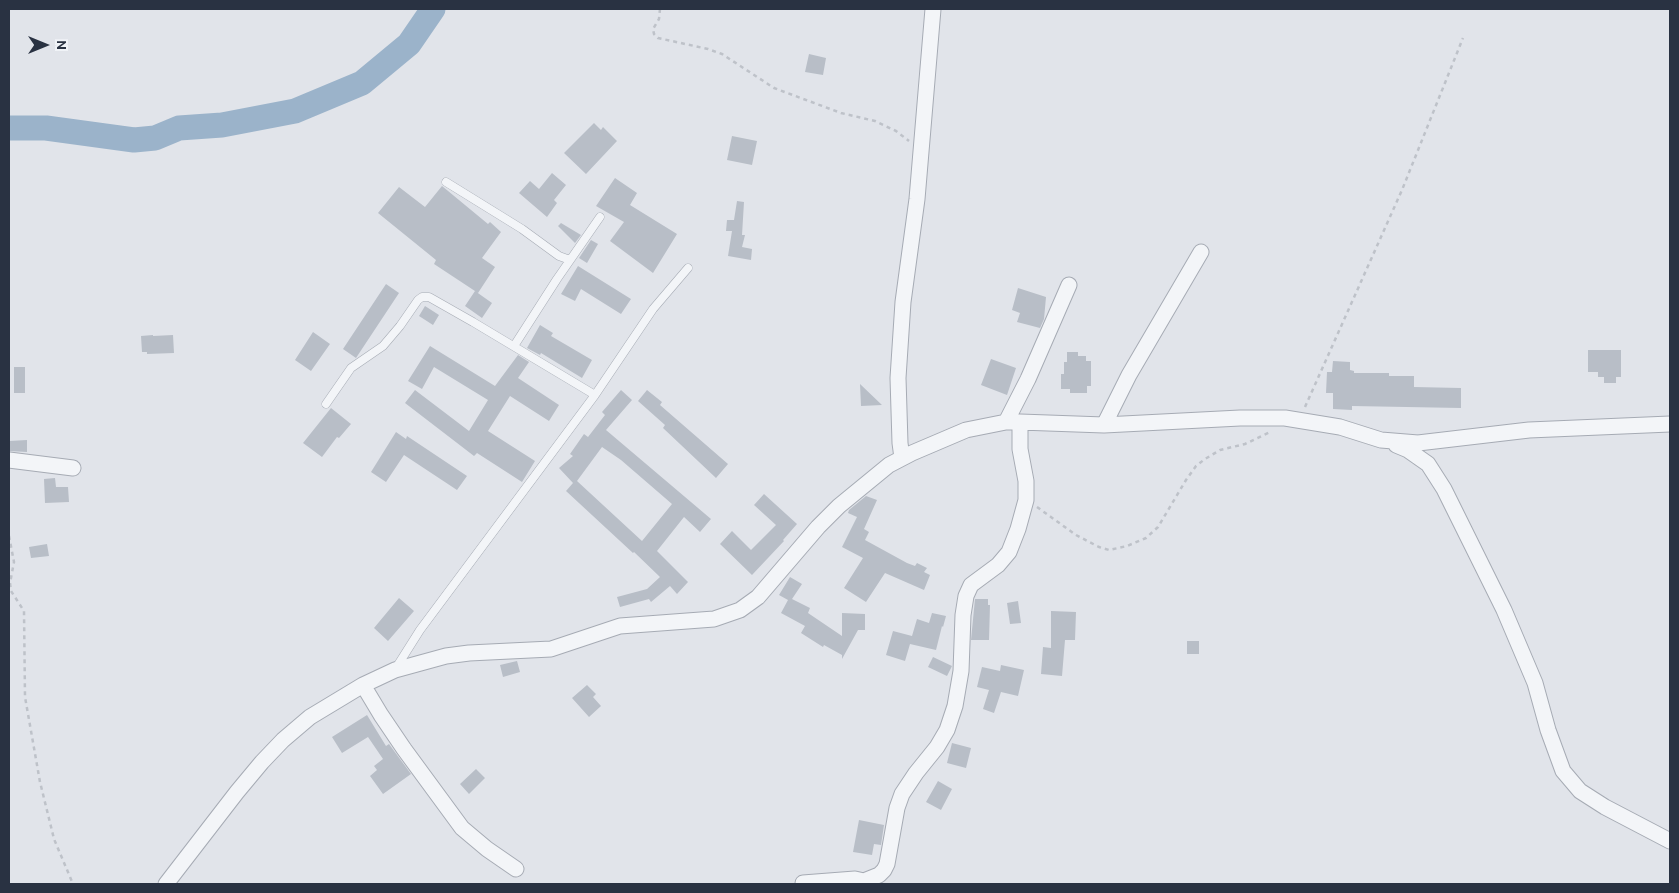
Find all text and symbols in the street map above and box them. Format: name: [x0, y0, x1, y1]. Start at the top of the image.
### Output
north arrow: [20, 20, 70, 70]
text: N: [52, 40, 69, 50]

